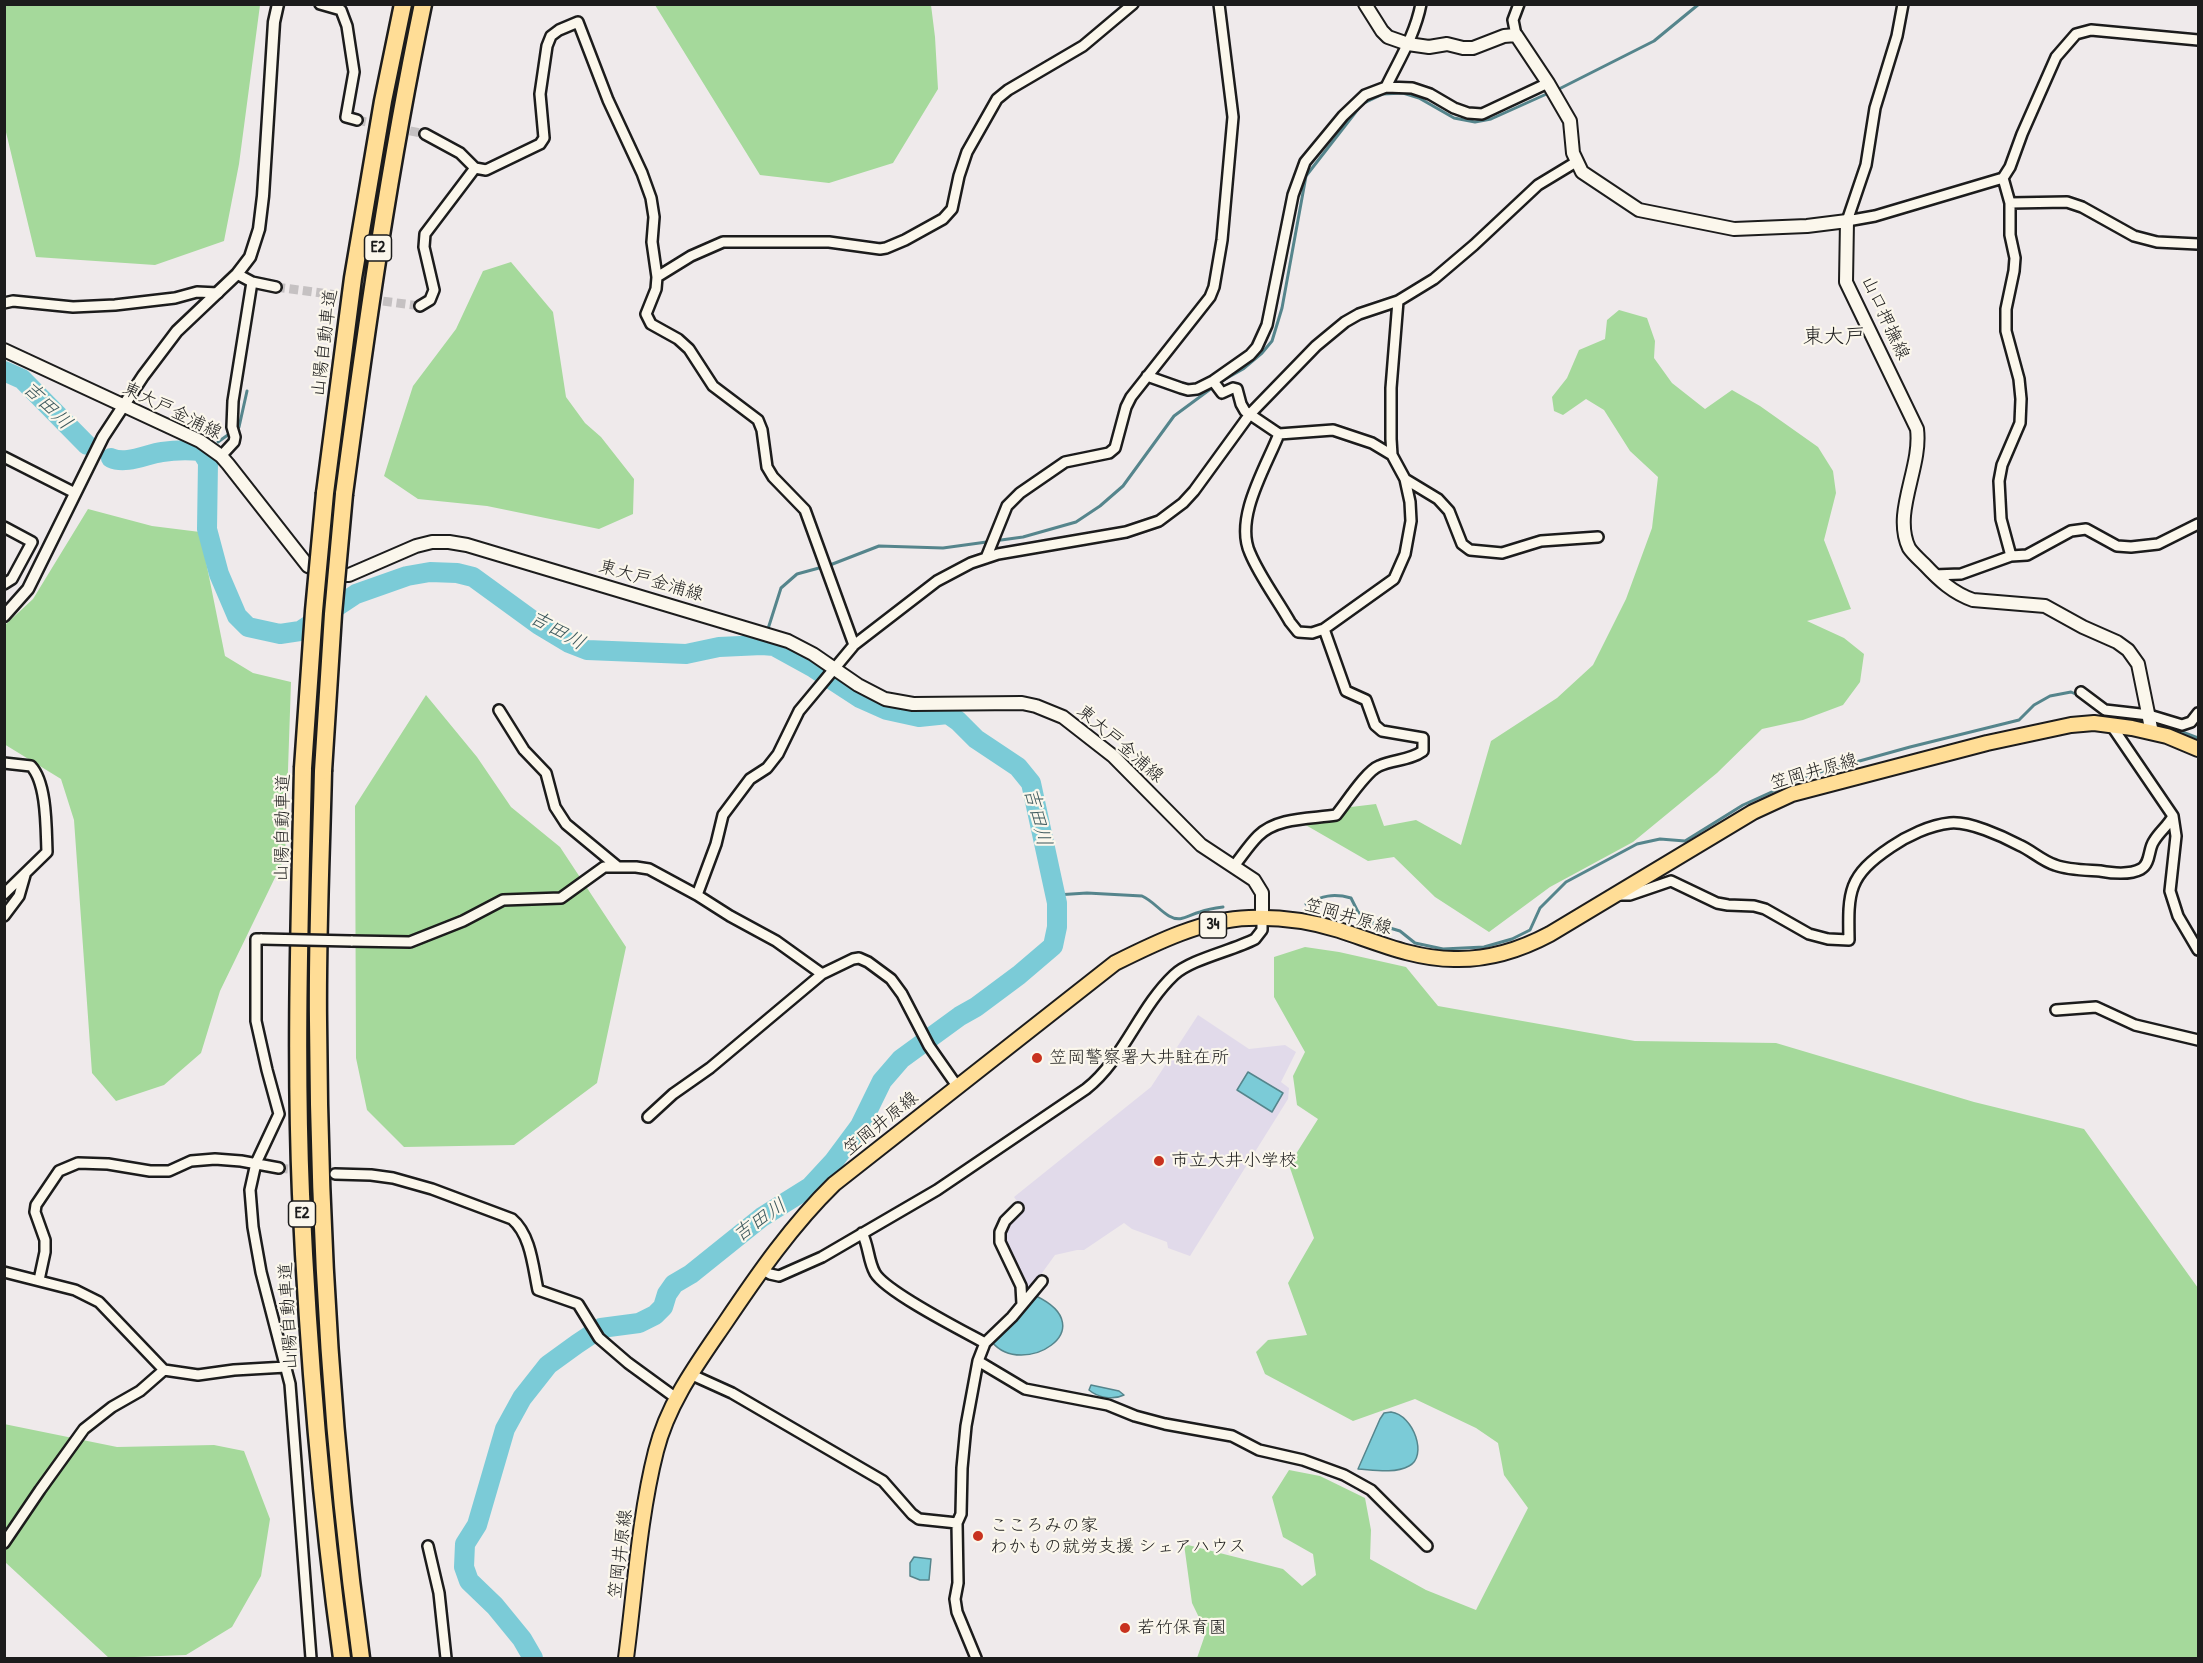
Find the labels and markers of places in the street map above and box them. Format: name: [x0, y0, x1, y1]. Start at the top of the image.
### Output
place label: 笠岡警察署大井駐在所: [1049, 1047, 1229, 1069]
marker: 笠岡警察署大井駐在所: [1030, 1051, 1044, 1065]
place label: 市立大井小学校: [1171, 1150, 1297, 1172]
marker: 市立大井小学校: [1152, 1154, 1166, 1168]
place label: こころみの家 わかもの就労支援 シェアハウス: [990, 1515, 1246, 1558]
marker: こころみの家 わかもの就労支援 シェアハウス: [971, 1529, 985, 1543]
place label: 若竹保育園: [1137, 1617, 1227, 1639]
marker: 若竹保育園: [1118, 1621, 1132, 1635]

